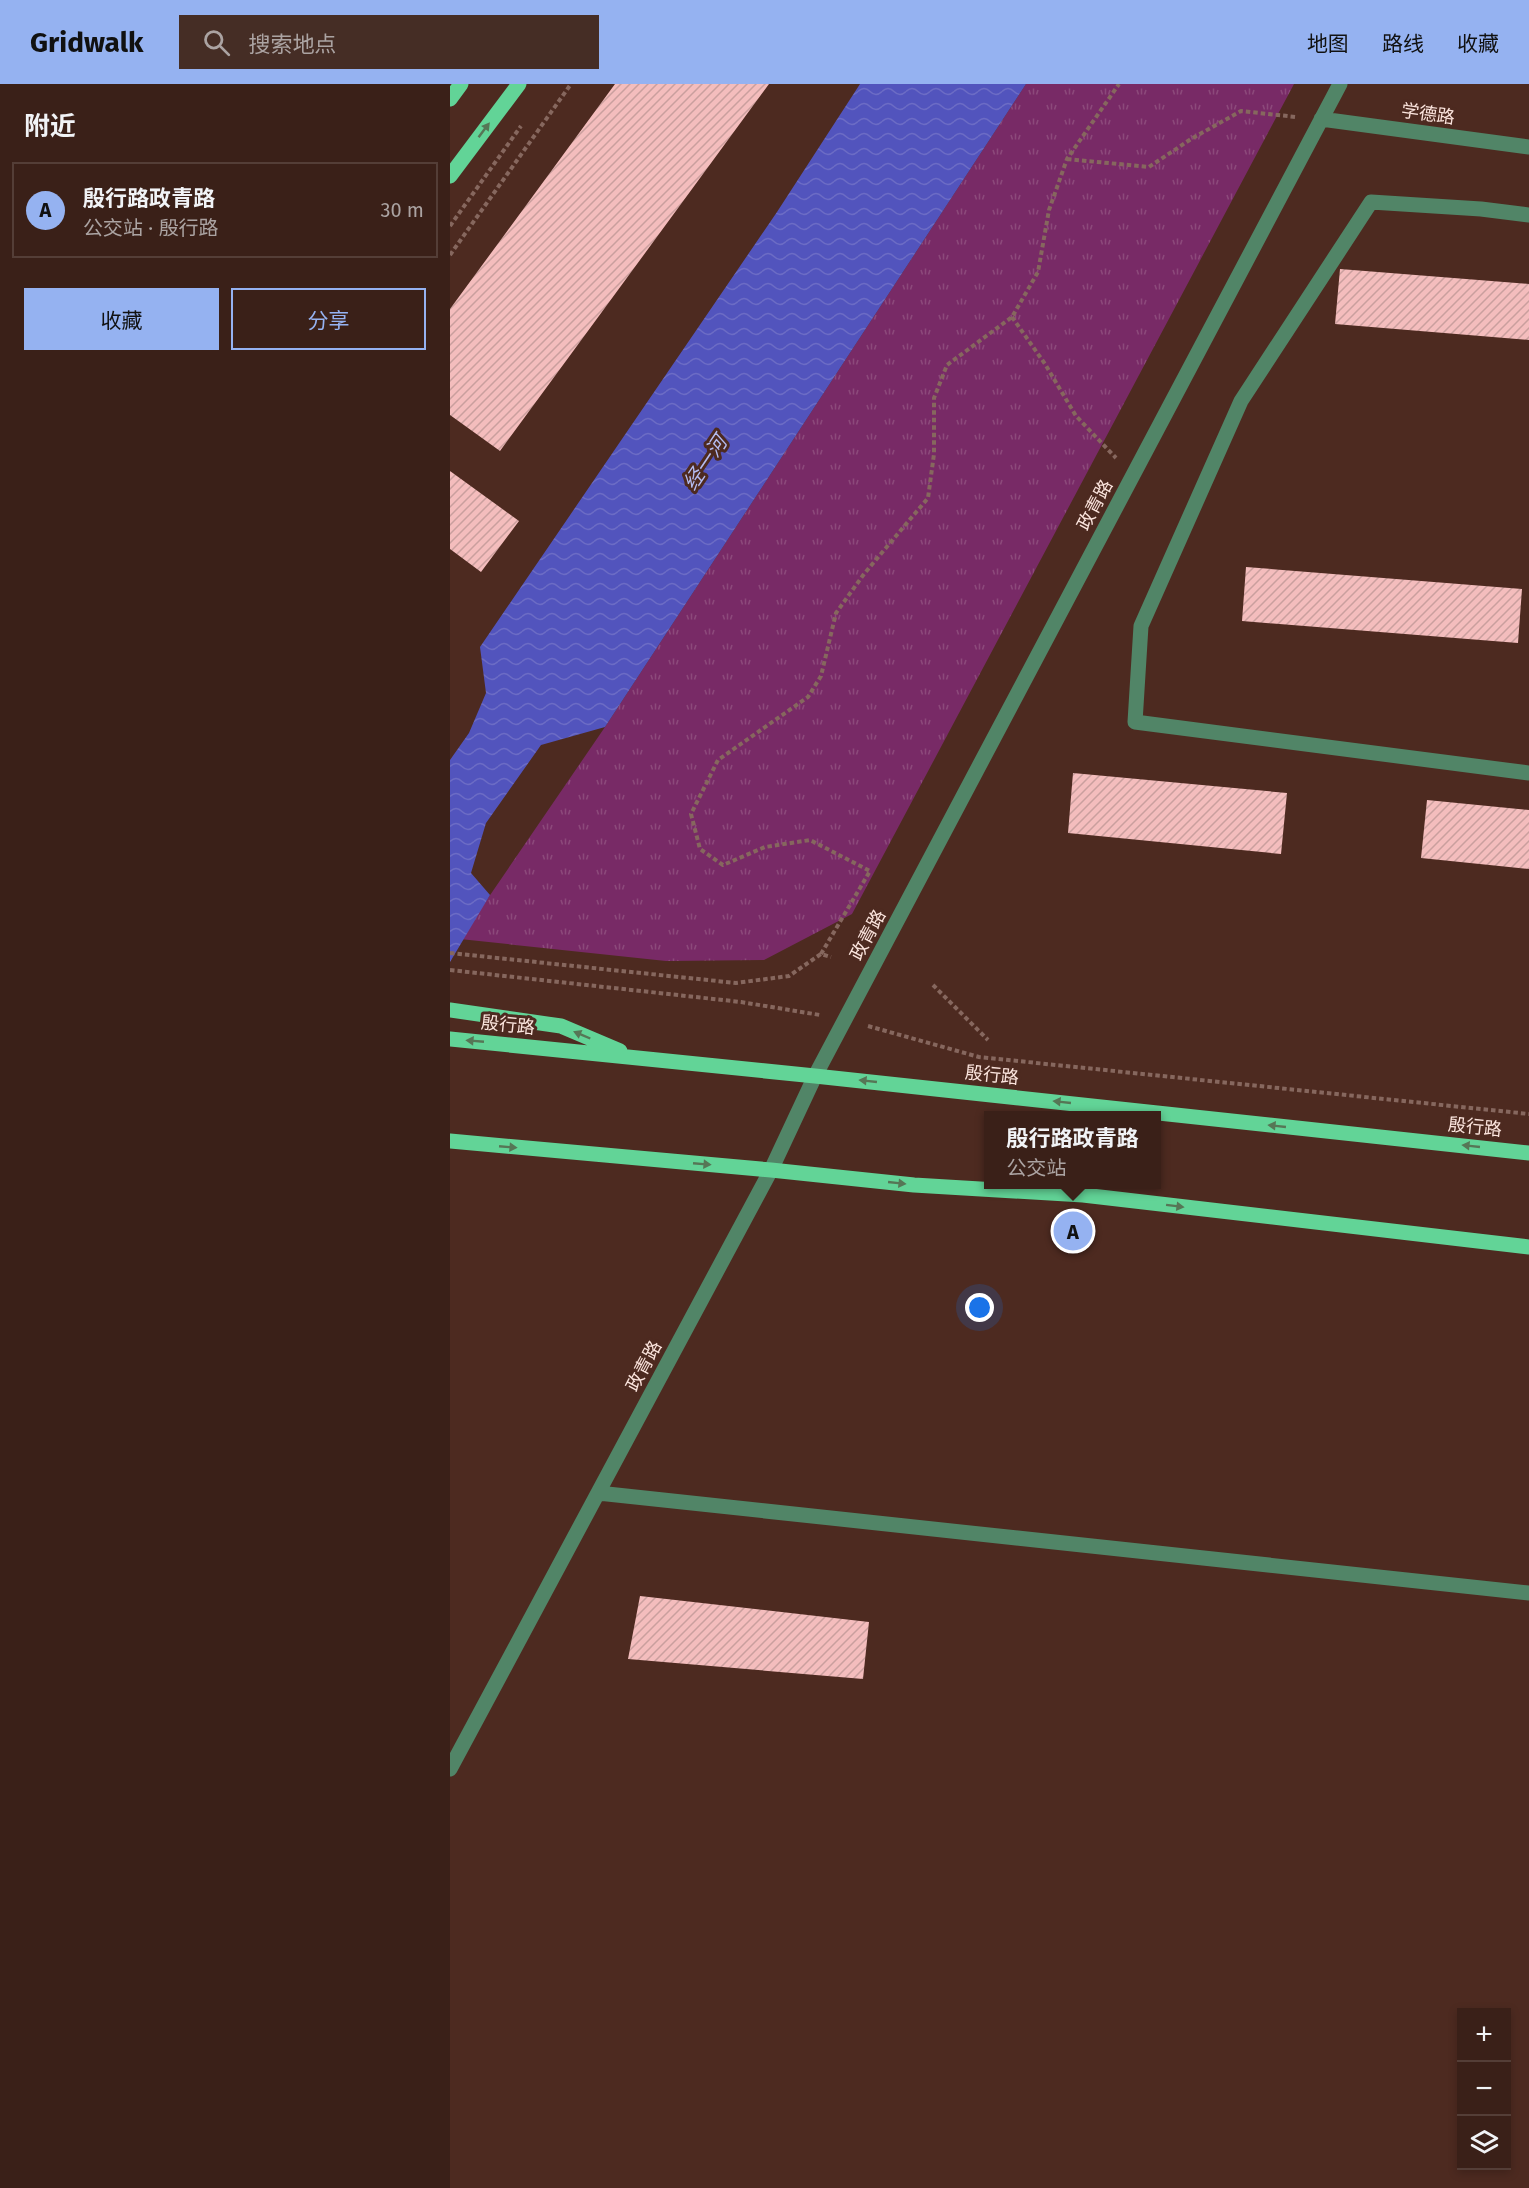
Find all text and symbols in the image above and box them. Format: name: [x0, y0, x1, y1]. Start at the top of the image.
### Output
search box: [179, 15, 599, 69]
text: Gridwalk: [30, 26, 143, 59]
icon: search: [200, 26, 233, 59]
text: 搜索地点: [248, 31, 336, 58]
text: 地图: [1307, 31, 1349, 57]
text: 路线: [1382, 31, 1424, 57]
text: 收藏: [1457, 31, 1499, 57]
street label: 学德路: [1400, 99, 1456, 129]
text: 附近: [24, 111, 76, 142]
one-way arrow: [478, 123, 490, 138]
text: 殷行路政青路: [83, 185, 215, 212]
text: A: [40, 198, 51, 222]
text: 30 m: [380, 198, 424, 222]
text: 公交站 · 殷行路: [83, 216, 218, 240]
button: 收藏: [24, 288, 219, 350]
button: 分享: [231, 288, 426, 350]
water label: 经一河: [678, 428, 734, 495]
street label: 政青路: [1073, 476, 1117, 534]
street label: 政青路: [846, 906, 890, 964]
street label: 殷行路: [480, 1011, 536, 1039]
one-way arrow: [573, 1030, 591, 1040]
one-way arrow: [465, 1036, 484, 1046]
street label: 殷行路: [964, 1061, 1020, 1089]
one-way arrow: [859, 1077, 878, 1086]
one-way arrow: [1053, 1098, 1072, 1107]
popup: [984, 1111, 1161, 1189]
street label: 殷行路: [1447, 1113, 1503, 1141]
one-way arrow: [1267, 1121, 1286, 1130]
text: 殷行路政青路: [1006, 1125, 1139, 1152]
one-way arrow: [499, 1142, 518, 1152]
one-way arrow: [1461, 1142, 1480, 1151]
text: 公交站: [1006, 1156, 1066, 1180]
one-way arrow: [693, 1159, 712, 1169]
one-way arrow: [887, 1178, 906, 1188]
one-way arrow: [1165, 1201, 1184, 1211]
pin: A: [1054, 1208, 1092, 1254]
your location: [965, 1293, 994, 1322]
street label: 政青路: [622, 1337, 666, 1395]
map controls: [1457, 2008, 1511, 2170]
button: +: [1457, 2008, 1511, 2062]
button: −: [1457, 2062, 1511, 2116]
button: layers: [1457, 2116, 1511, 2170]

